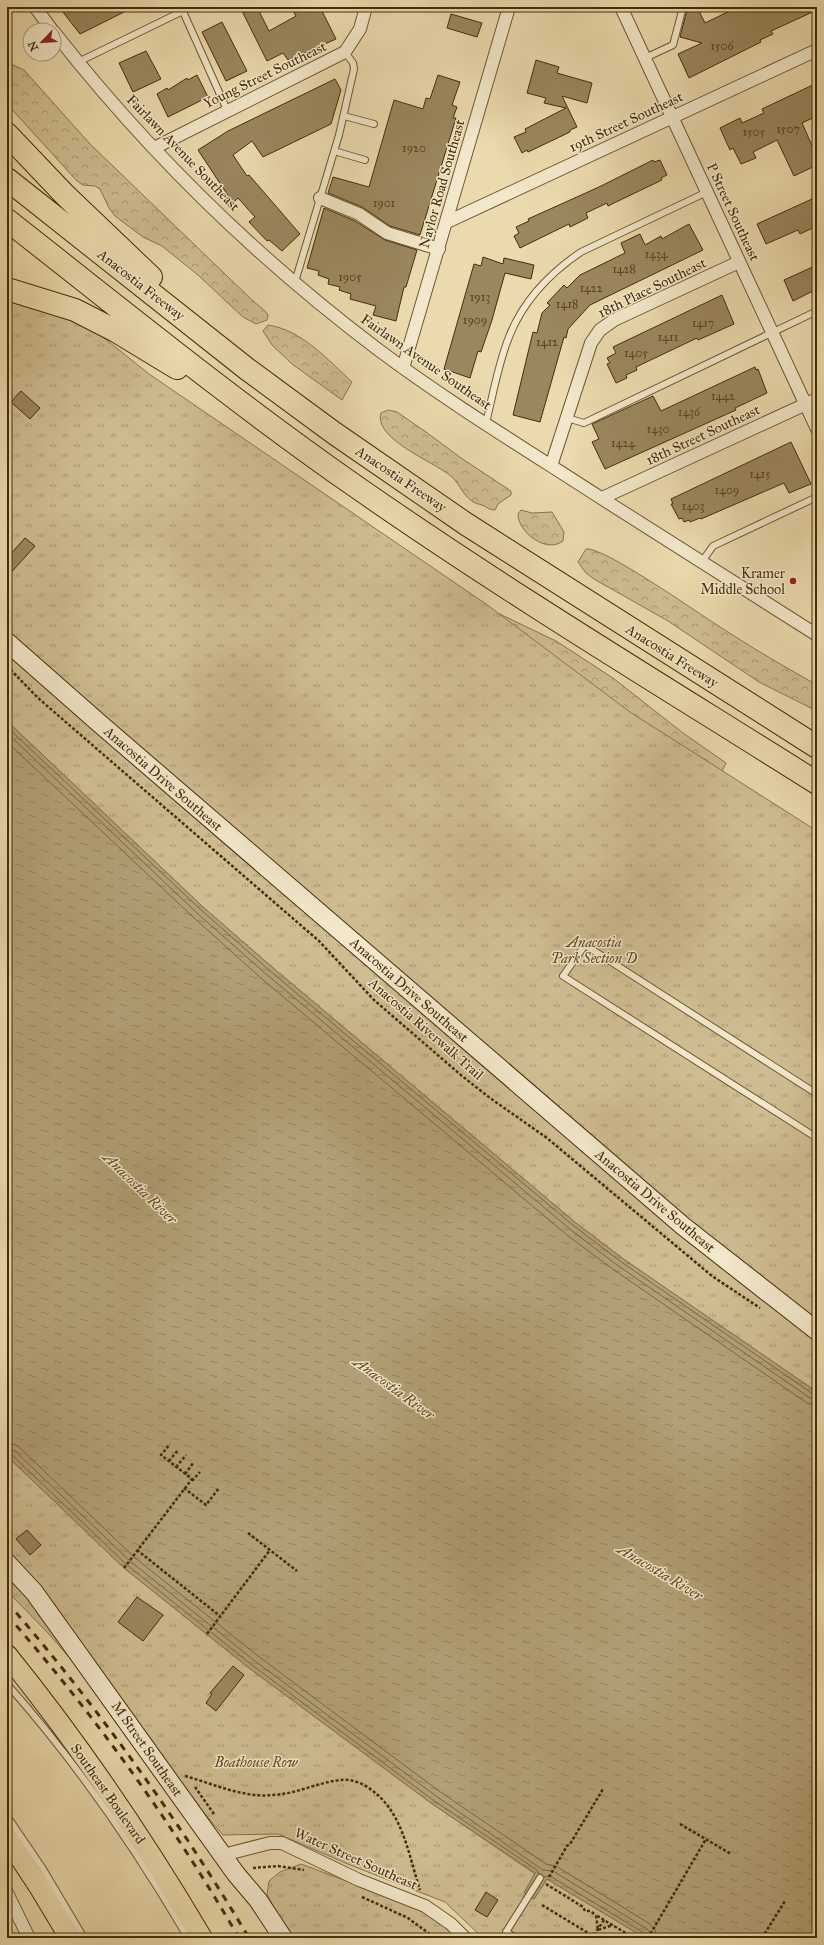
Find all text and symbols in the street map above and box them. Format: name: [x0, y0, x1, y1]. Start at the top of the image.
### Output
north arrow: [22, 22, 62, 62]
text: N: [25, 38, 41, 53]
street label: Young Street Southeast: [201, 38, 329, 112]
house number: 1506: [710, 39, 735, 53]
street label: 19th Street Southeast: [566, 88, 686, 156]
street label: Fairlawn Avenue Southeast: [123, 91, 243, 215]
street label: Naylor Road Southeast: [416, 118, 469, 250]
house number: 1507: [776, 122, 800, 136]
house number: 1505: [743, 125, 766, 139]
house number: 1920: [402, 141, 426, 155]
street label: P Street Southeast: [703, 160, 763, 264]
house number: 1901: [373, 196, 396, 210]
street label: Anacostia Freeway: [93, 245, 188, 325]
house number: 1434: [645, 247, 668, 261]
street label: 18th Place Southeast: [595, 254, 709, 322]
house number: 1428: [612, 262, 636, 276]
house number: 1905: [338, 270, 362, 284]
house number: 1422: [579, 281, 603, 295]
house number: 1913: [470, 290, 490, 304]
house number: 1418: [556, 297, 578, 311]
street label: Fairlawn Avenue Southeast: [357, 310, 495, 414]
house number: 1909: [463, 313, 487, 327]
house number: 1417: [692, 316, 714, 330]
house number: 1411: [658, 330, 679, 344]
house number: 1412: [536, 335, 558, 349]
house number: 1405: [624, 346, 648, 360]
house number: 1442: [711, 389, 735, 403]
street label: 18th Street Southeast: [643, 401, 763, 469]
house number: 1436: [678, 405, 701, 419]
house number: 1430: [646, 422, 670, 436]
house number: 1424: [611, 436, 635, 450]
street label: Anacostia Freeway: [352, 442, 450, 516]
house number: 1415: [749, 467, 771, 481]
house number: 1409: [715, 483, 739, 497]
house number: 1403: [681, 499, 705, 513]
place label: Kramer Middle School: [700, 565, 786, 598]
marker: Kramer Middle School: [788, 576, 798, 586]
street label: Anacostia Freeway: [622, 620, 722, 691]
street label: Anacostia Drive Southeast: [100, 722, 226, 835]
street label: Anacostia Drive Southeast: [346, 933, 472, 1046]
park label: Anacostia Park Section D: [551, 934, 637, 967]
street label: Anacostia Riverwalk Trail: [364, 974, 487, 1084]
street label: Anacostia Drive Southeast: [591, 1145, 718, 1256]
water label: Anacostia River: [98, 1147, 182, 1229]
water label: Anacostia River: [348, 1351, 439, 1424]
water label: Anacostia River: [612, 1538, 707, 1605]
street label: M Street Southeast: [108, 1698, 186, 1800]
street label: Southeast Boulevard: [67, 1741, 149, 1847]
park label: Boathouse Row: [213, 1754, 299, 1771]
street label: Water Street Southeast: [292, 1824, 420, 1894]

